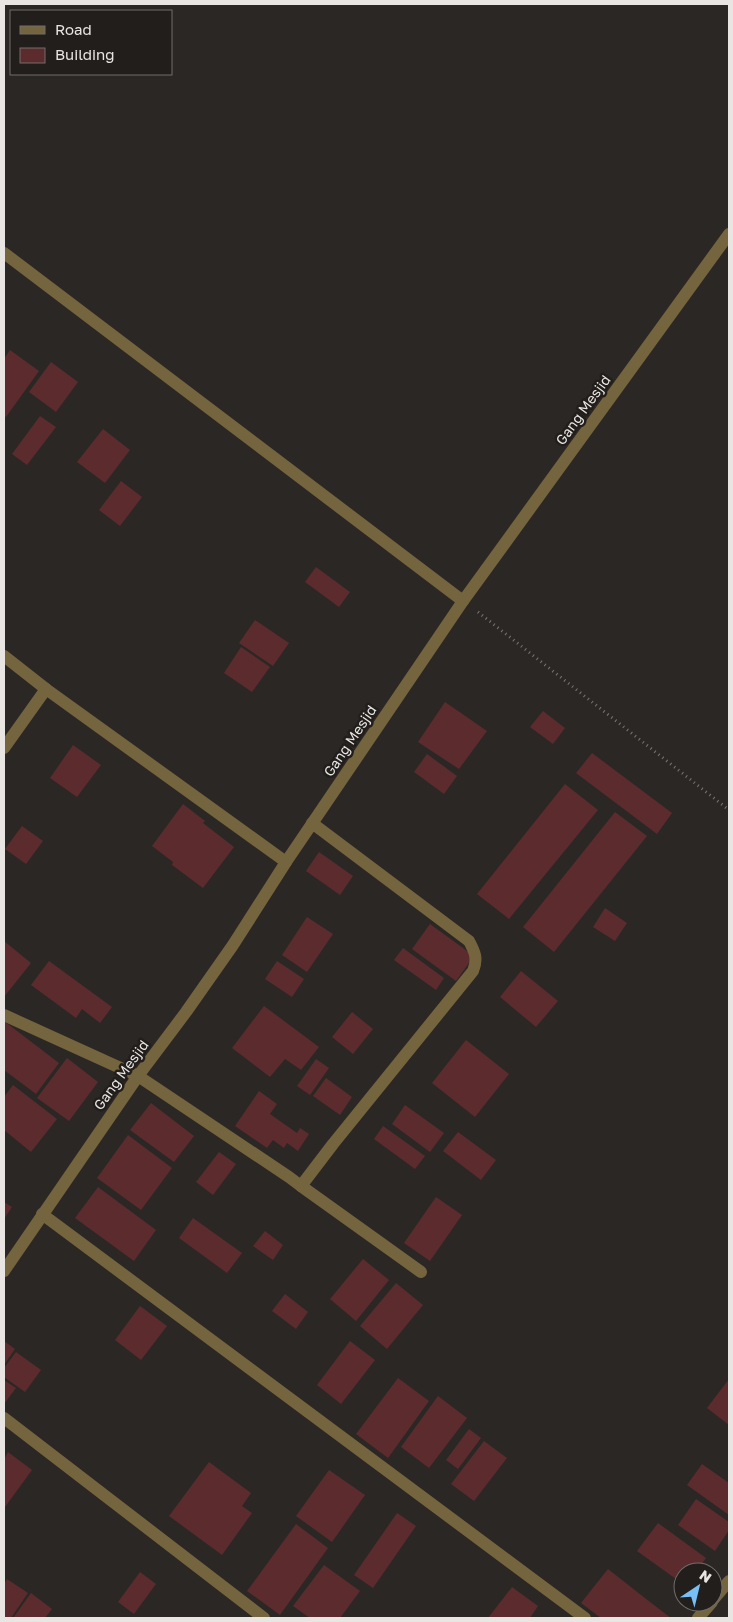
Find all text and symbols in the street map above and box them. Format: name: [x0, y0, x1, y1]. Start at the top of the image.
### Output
legend: [10, 10, 172, 75]
text: Road: [55, 20, 92, 38]
text: Building: [55, 45, 115, 63]
street label: Gang Mesjid: [552, 371, 614, 448]
street label: Gang Mesjid: [320, 702, 380, 780]
street label: Gang Mesjid: [90, 1036, 152, 1113]
north arrow: [673, 1562, 723, 1612]
text: N: [697, 1566, 715, 1586]

